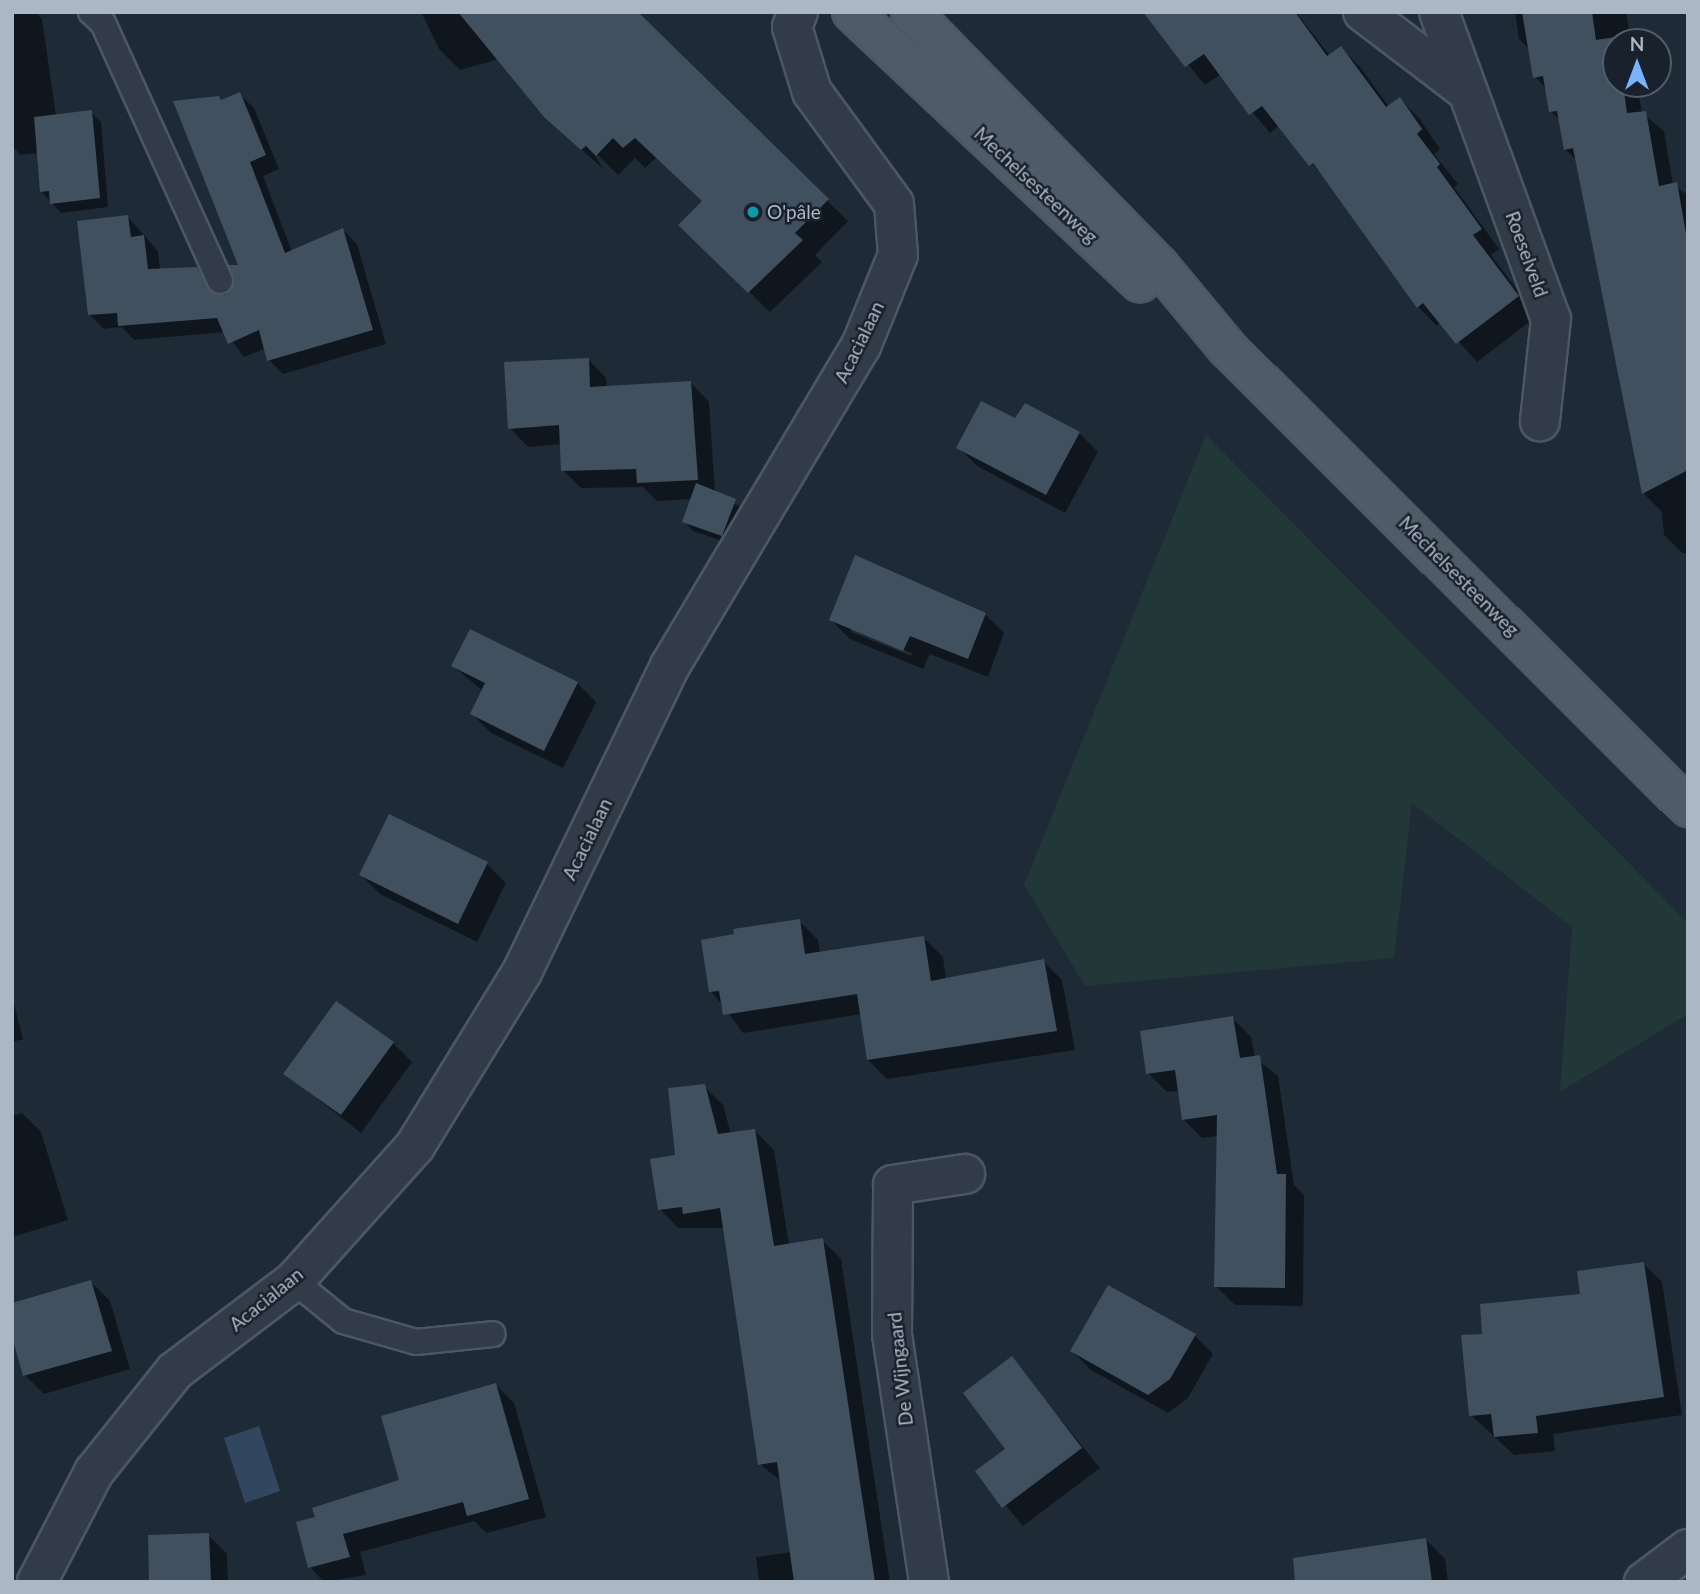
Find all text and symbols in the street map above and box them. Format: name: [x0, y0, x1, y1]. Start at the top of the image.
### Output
north arrow: [1602, 28, 1672, 98]
text: N: [1630, 32, 1644, 55]
street label: Mechelsesteenweg: [970, 122, 1102, 248]
place label: O'pâle: [767, 201, 821, 223]
marker: O'pâle: [745, 204, 761, 220]
street label: Roeselveld: [1501, 208, 1553, 300]
street label: Acacialaan: [829, 297, 889, 387]
street label: Mechelsesteenweg: [1394, 511, 1524, 641]
street label: Acacialaan: [557, 794, 617, 884]
street label: Acacialaan: [225, 1262, 307, 1336]
street label: De Wijngaard: [883, 1311, 917, 1427]

